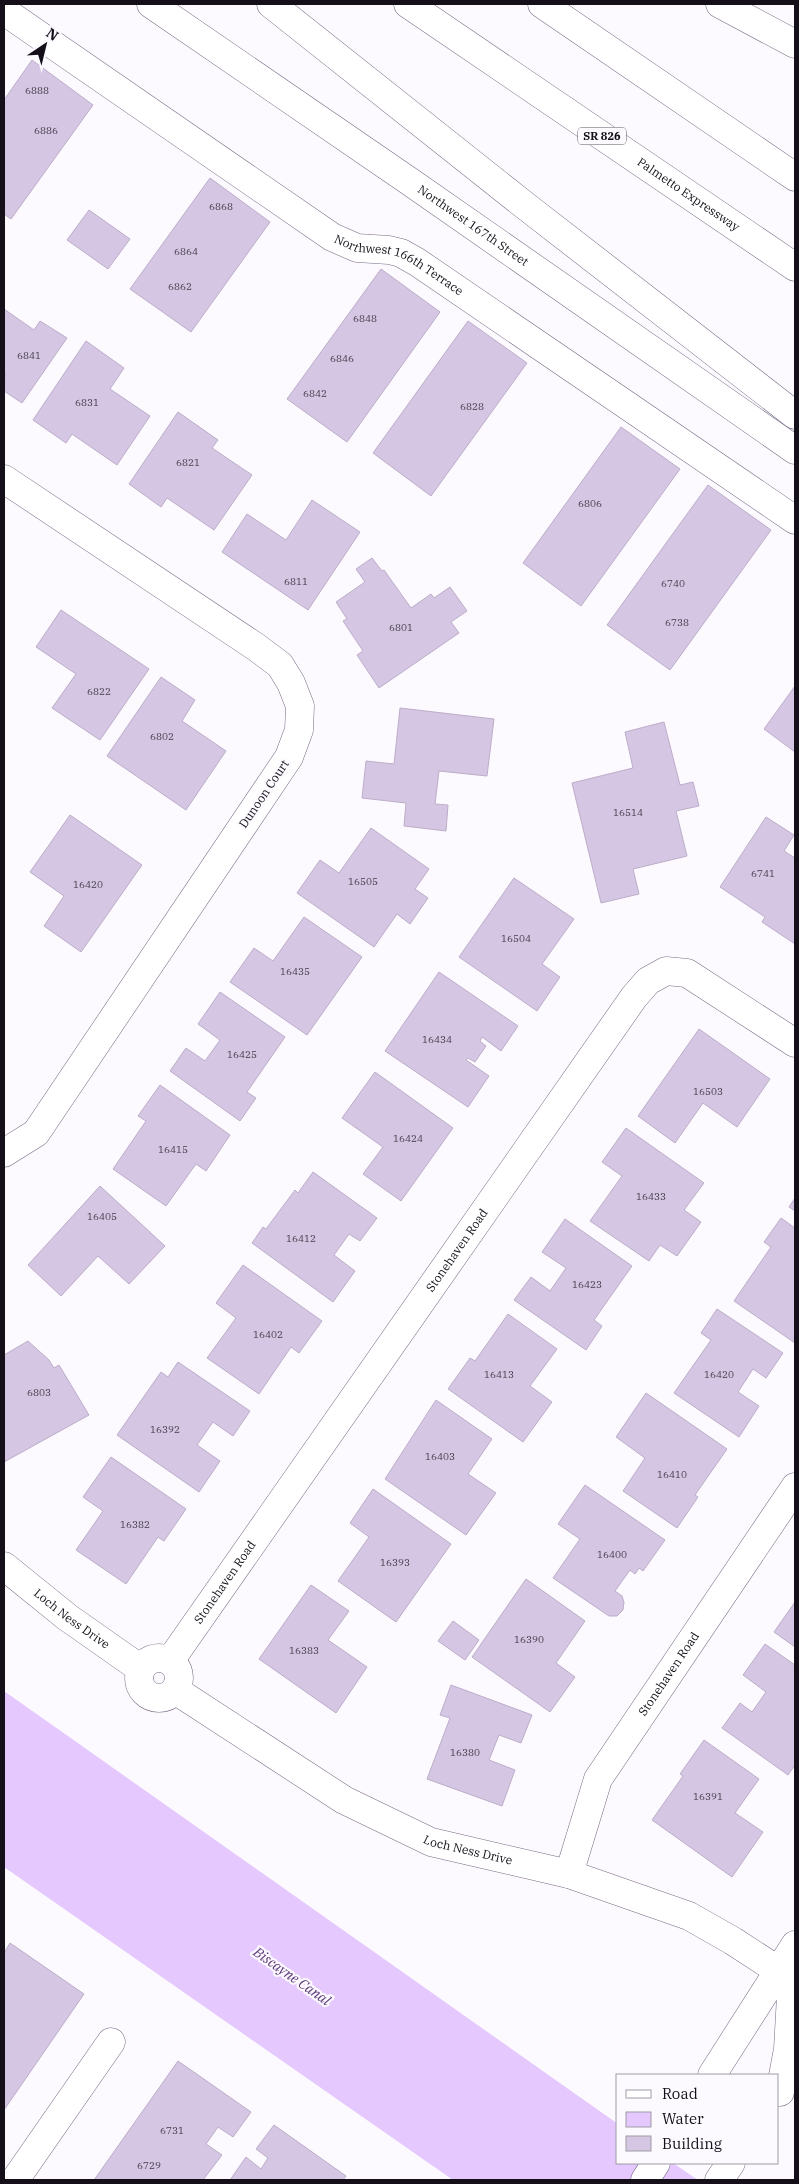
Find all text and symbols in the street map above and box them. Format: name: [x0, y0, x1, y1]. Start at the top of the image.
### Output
north arrow: [20, 20, 70, 70]
text: N: [43, 24, 62, 45]
house number: 6888: [25, 84, 49, 97]
house number: 6886: [34, 124, 58, 137]
road number: SR 826: [578, 128, 626, 144]
street label: Palmetto Expressway: [635, 154, 743, 235]
street label: Northwest 167th Street: [415, 181, 532, 269]
house number: 6868: [209, 200, 233, 213]
street label: Northwest 166th Terrace: [332, 231, 466, 298]
house number: 6864: [174, 245, 198, 258]
house number: 6862: [168, 280, 192, 293]
house number: 6848: [353, 312, 377, 325]
house number: 6841: [17, 349, 41, 362]
house number: 6846: [330, 352, 354, 365]
house number: 6842: [303, 387, 327, 400]
house number: 6831: [75, 396, 99, 409]
house number: 6828: [460, 400, 484, 413]
house number: 6821: [176, 456, 200, 469]
house number: 6806: [578, 497, 602, 510]
house number: 6811: [284, 575, 308, 588]
house number: 6740: [661, 577, 685, 590]
house number: 6738: [665, 616, 689, 629]
house number: 6801: [389, 621, 413, 634]
house number: 6822: [87, 685, 111, 698]
house number: 6802: [150, 730, 174, 743]
street label: Dunoon Court: [235, 757, 292, 831]
house number: 16514: [613, 806, 643, 819]
house number: 6741: [751, 867, 775, 880]
house number: 16505: [348, 875, 378, 888]
house number: 16420: [73, 878, 103, 891]
house number: 16504: [501, 932, 531, 945]
house number: 16435: [280, 965, 310, 978]
house number: 16434: [422, 1033, 452, 1046]
house number: 16425: [227, 1048, 257, 1061]
house number: 16503: [693, 1085, 723, 1098]
house number: 16424: [393, 1132, 423, 1145]
house number: 16415: [158, 1143, 188, 1156]
house number: 16433: [636, 1190, 666, 1203]
street label: Stonehaven Road: [422, 1206, 491, 1294]
house number: 16405: [87, 1210, 117, 1223]
house number: 16412: [286, 1232, 316, 1245]
house number: 16423: [572, 1278, 602, 1291]
house number: 16402: [253, 1328, 283, 1341]
house number: 16413: [484, 1368, 514, 1381]
house number: 16420: [704, 1368, 734, 1381]
house number: 6803: [27, 1386, 51, 1399]
house number: 16392: [150, 1423, 180, 1436]
house number: 16403: [425, 1450, 455, 1463]
house number: 16410: [657, 1468, 687, 1481]
house number: 16382: [120, 1518, 150, 1531]
street label: Stonehaven Road: [190, 1538, 259, 1626]
house number: 16400: [597, 1548, 627, 1561]
house number: 16393: [380, 1556, 410, 1569]
street label: Loch Ness Drive: [31, 1585, 113, 1652]
street label: Stonehaven Road: [635, 1629, 702, 1719]
house number: 16390: [514, 1633, 544, 1646]
house number: 16383: [289, 1644, 319, 1657]
house number: 16380: [450, 1746, 480, 1759]
house number: 16391: [693, 1790, 723, 1803]
street label: Loch Ness Drive: [421, 1831, 514, 1868]
water label: Biscayne Canal: [249, 1942, 335, 2010]
legend: [616, 2074, 779, 2164]
text: Road: [662, 2084, 698, 2103]
text: Water: [662, 2109, 704, 2128]
house number: 6731: [160, 2124, 184, 2137]
text: Building: [662, 2134, 722, 2153]
house number: 6729: [137, 2159, 161, 2172]

